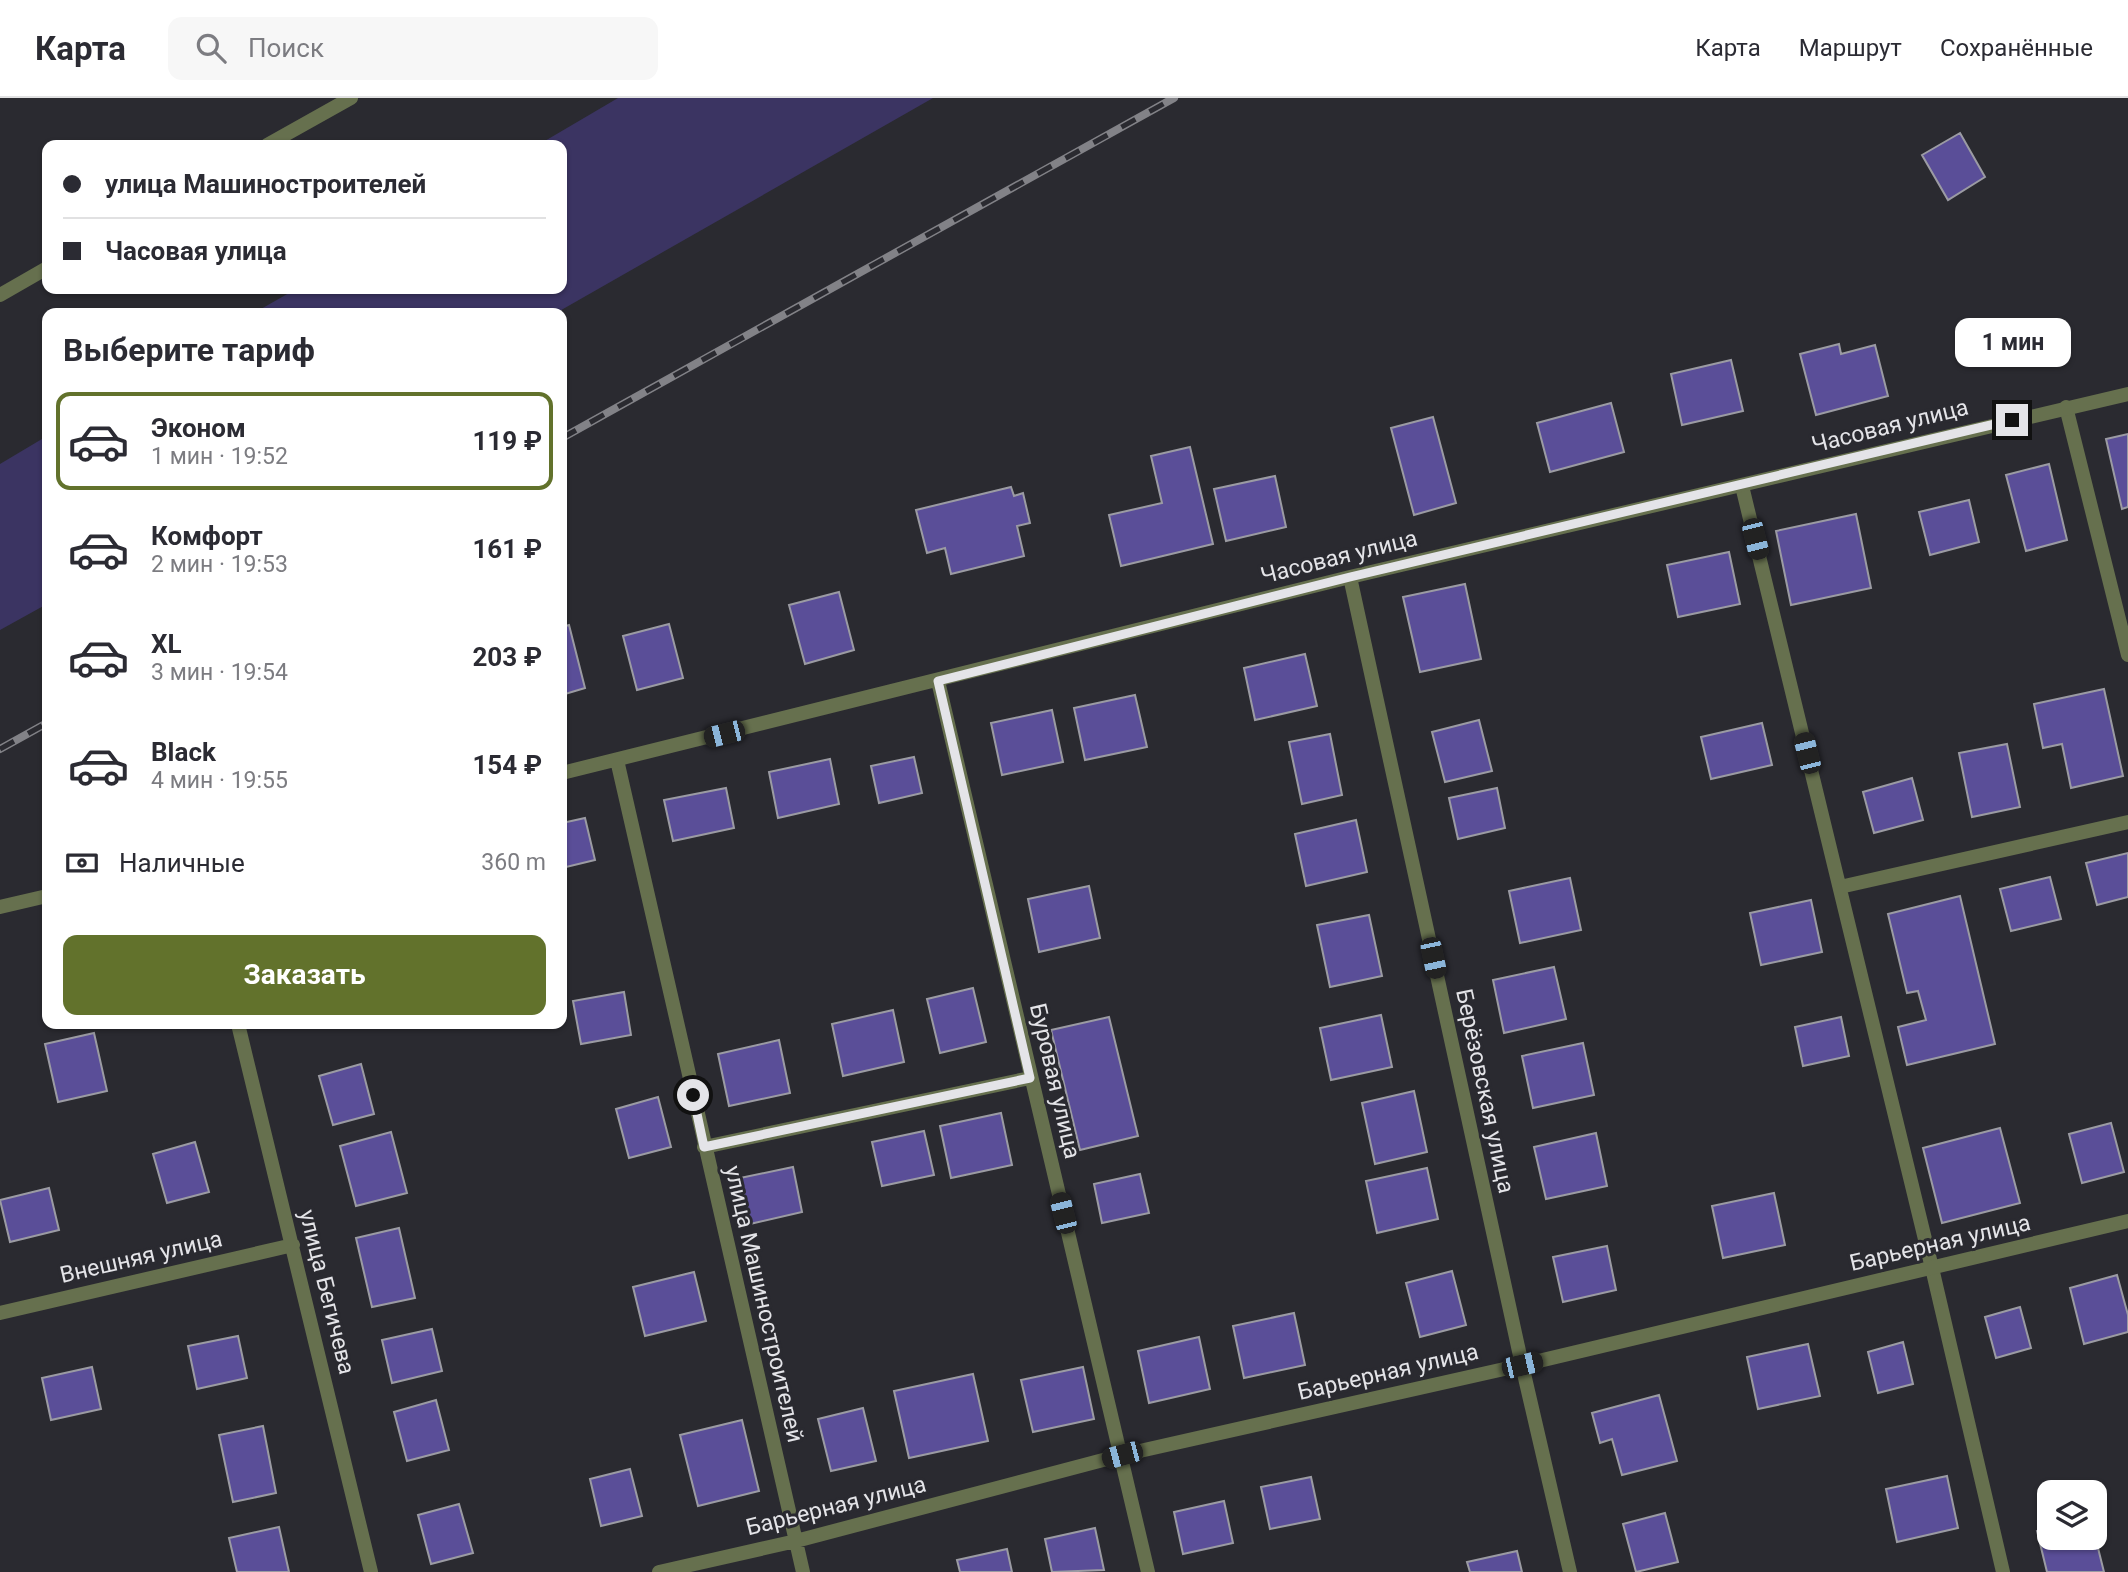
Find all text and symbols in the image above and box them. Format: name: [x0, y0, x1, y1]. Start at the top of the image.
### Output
search box: [168, 17, 658, 80]
text: Карта: [35, 29, 126, 68]
icon: search: [192, 29, 230, 67]
text: Поиск: [248, 33, 324, 63]
text: Карта: [1695, 34, 1761, 62]
text: Маршрут: [1799, 34, 1902, 62]
text: Сохранённые: [1940, 34, 2093, 62]
text: улица Машиностроителей: [105, 169, 426, 199]
text: Часовая улица: [105, 236, 287, 266]
callout: 1 мин: [1954, 318, 2070, 368]
text: 1 мин: [1982, 329, 2044, 356]
text: Выберите тариф: [63, 331, 315, 369]
street label: Часовая улица: [1809, 393, 1971, 459]
route end: [1996, 404, 2028, 436]
icon: car: [67, 410, 130, 473]
text: Эконом: [151, 413, 246, 443]
text: 119 ₽: [472, 426, 542, 456]
text: 1 мин · 19:52: [151, 443, 288, 470]
car: [1740, 516, 1771, 562]
icon: car: [67, 518, 130, 581]
text: Комфорт: [151, 521, 263, 551]
street label: Часовая улица: [1258, 524, 1420, 590]
text: 161 ₽: [472, 534, 542, 564]
text: 2 мин · 19:53: [151, 551, 288, 578]
icon: car: [67, 626, 130, 689]
text: XL: [151, 629, 182, 659]
text: 203 ₽: [472, 642, 542, 672]
text: 3 мин · 19:54: [151, 659, 288, 686]
car: [702, 719, 747, 749]
car: [1792, 730, 1823, 776]
icon: car: [67, 734, 130, 797]
text: Black: [151, 737, 216, 767]
text: 154 ₽: [472, 750, 542, 780]
text: 4 мин · 19:55: [151, 767, 288, 794]
icon: cash: [63, 844, 101, 882]
text: Наличные: [119, 848, 245, 878]
text: 360 m: [481, 849, 546, 876]
button: Заказать: [63, 935, 546, 1015]
car: [1419, 935, 1448, 981]
street label: Берёзовская улица: [1450, 986, 1520, 1196]
street label: Буровая улица: [1024, 1001, 1086, 1161]
route start: [677, 1079, 709, 1111]
street label: улица Машиностроителей: [719, 1163, 809, 1445]
car: [1048, 1190, 1079, 1236]
street label: улица Бегичева: [293, 1207, 361, 1377]
street label: Барьерная улица: [1847, 1209, 2033, 1277]
street label: Внешняя улица: [57, 1225, 225, 1289]
street label: Барьерная улица: [1295, 1338, 1481, 1406]
car: [1500, 1350, 1545, 1380]
car: [1099, 1439, 1146, 1471]
street label: Барьерная улица: [743, 1471, 929, 1541]
map controls: [2037, 1480, 2107, 1550]
button: layers: [2037, 1480, 2107, 1550]

